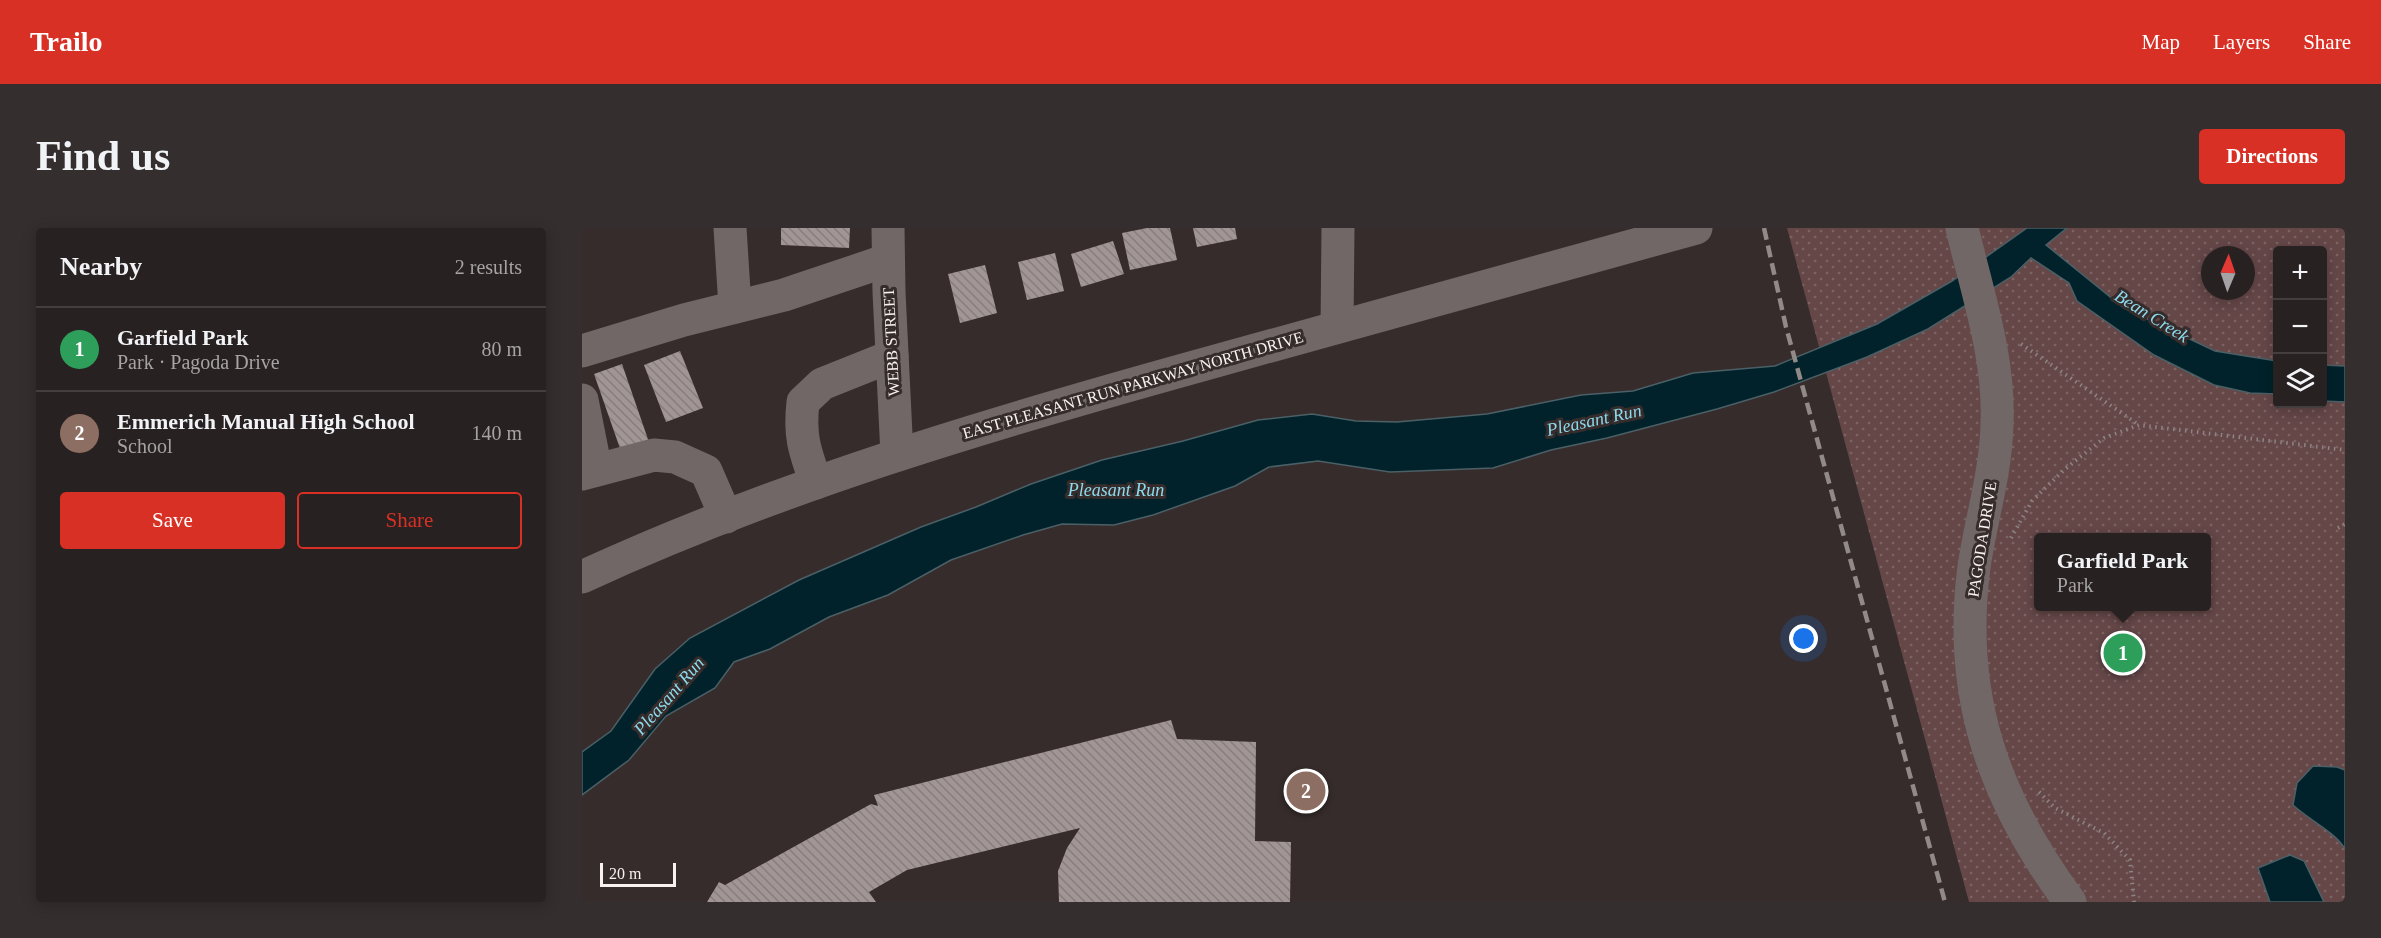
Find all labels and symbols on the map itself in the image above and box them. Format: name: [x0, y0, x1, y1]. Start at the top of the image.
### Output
north arrow: [2201, 246, 2255, 300]
water label: Bean Creek: [2111, 285, 2194, 347]
street label: WEBB STREET: [880, 287, 902, 397]
street label: EAST PLEASANT RUN PARKWAY NORTH DRIVE: [961, 328, 1305, 442]
water label: Pleasant Run: [1544, 400, 1643, 440]
water label: Pleasant Run: [1067, 480, 1164, 500]
street label: PAGODA DRIVE: [1964, 480, 2000, 598]
your location: [1789, 624, 1818, 653]
pin: 1: [2104, 630, 2142, 676]
water label: Pleasant Run: [629, 653, 708, 740]
pin: 2: [1286, 768, 1326, 814]
scale bar: [600, 860, 676, 888]

